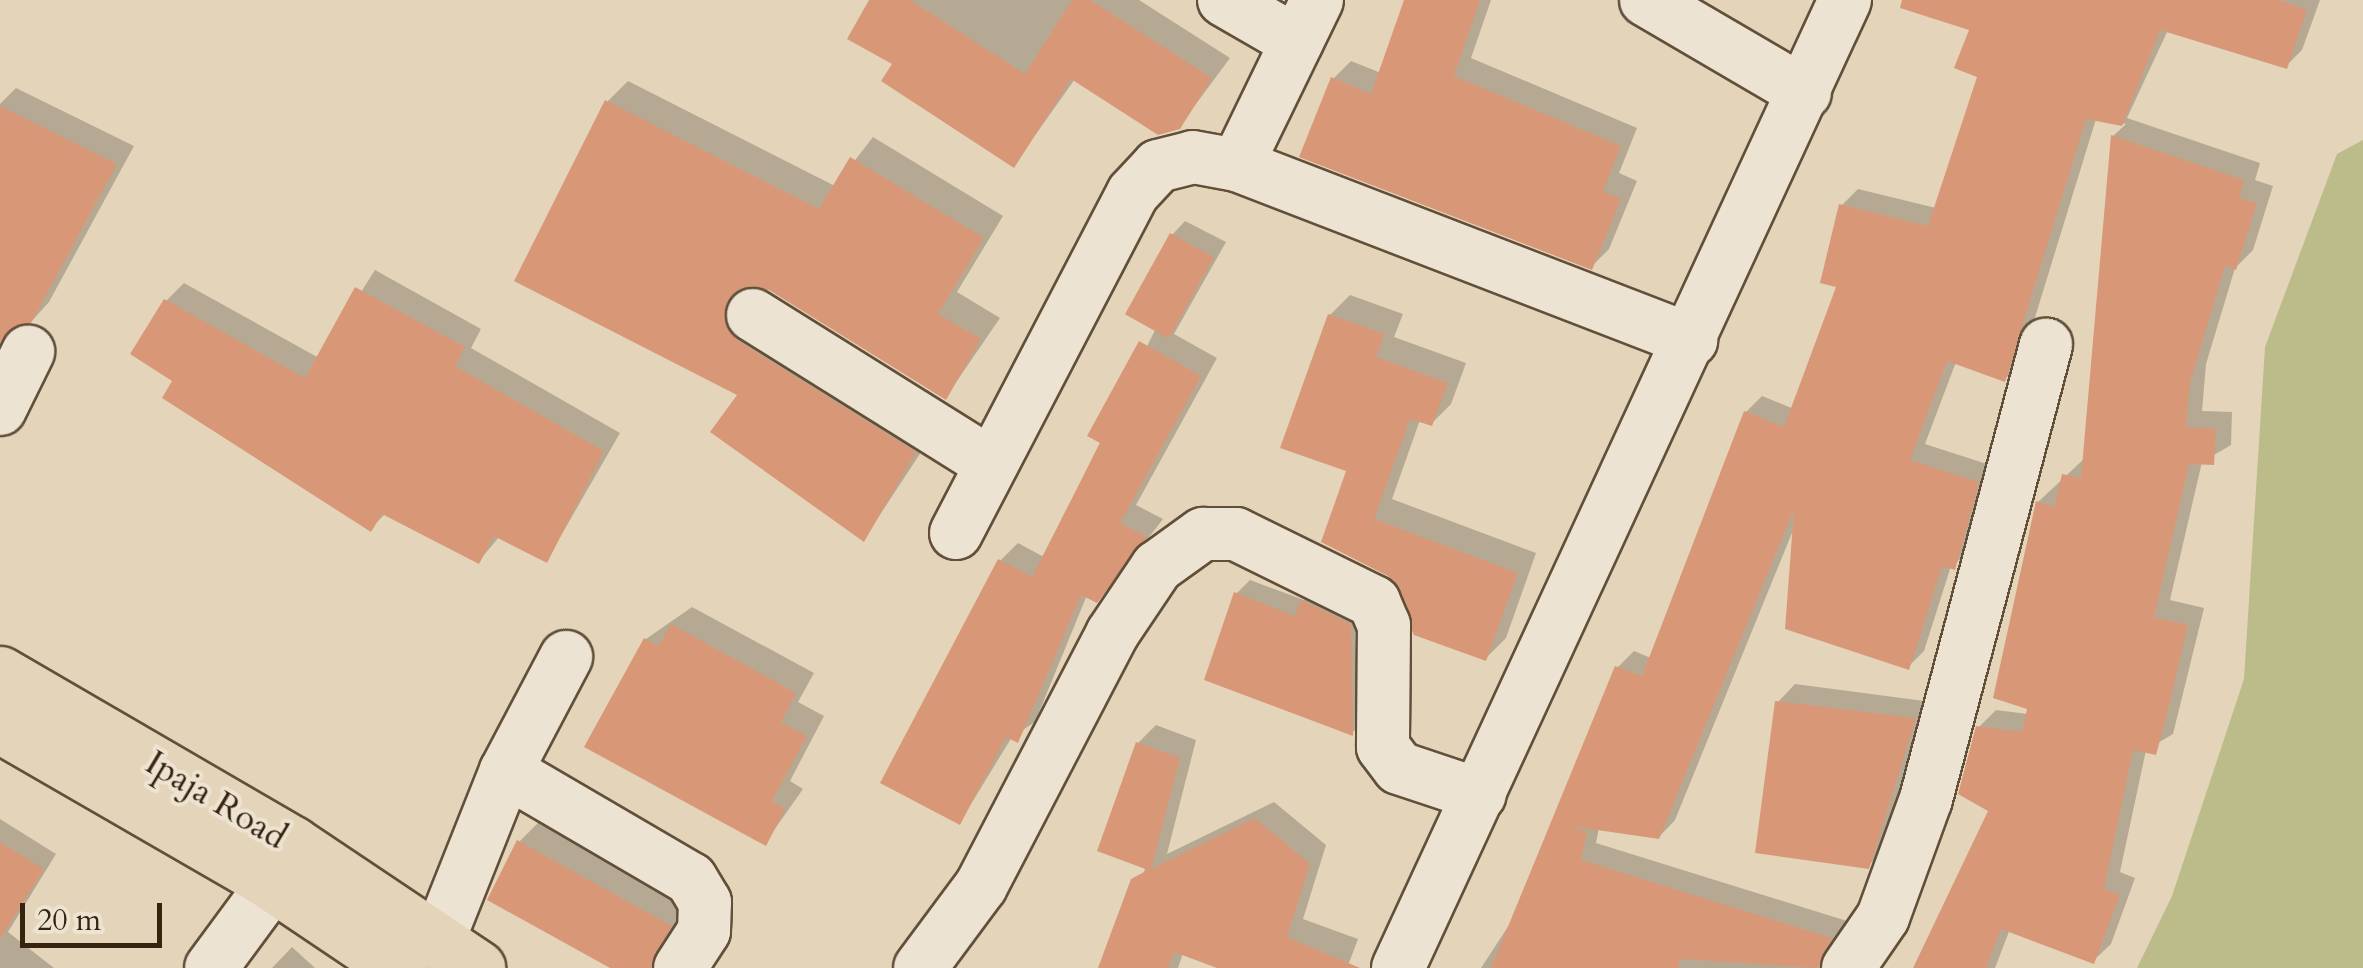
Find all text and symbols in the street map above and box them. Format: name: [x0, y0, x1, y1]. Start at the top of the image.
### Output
street label: Ipaja Road: [138, 742, 294, 858]
scale bar: [25, 883, 168, 945]
text: 20 m: [37, 900, 101, 941]

